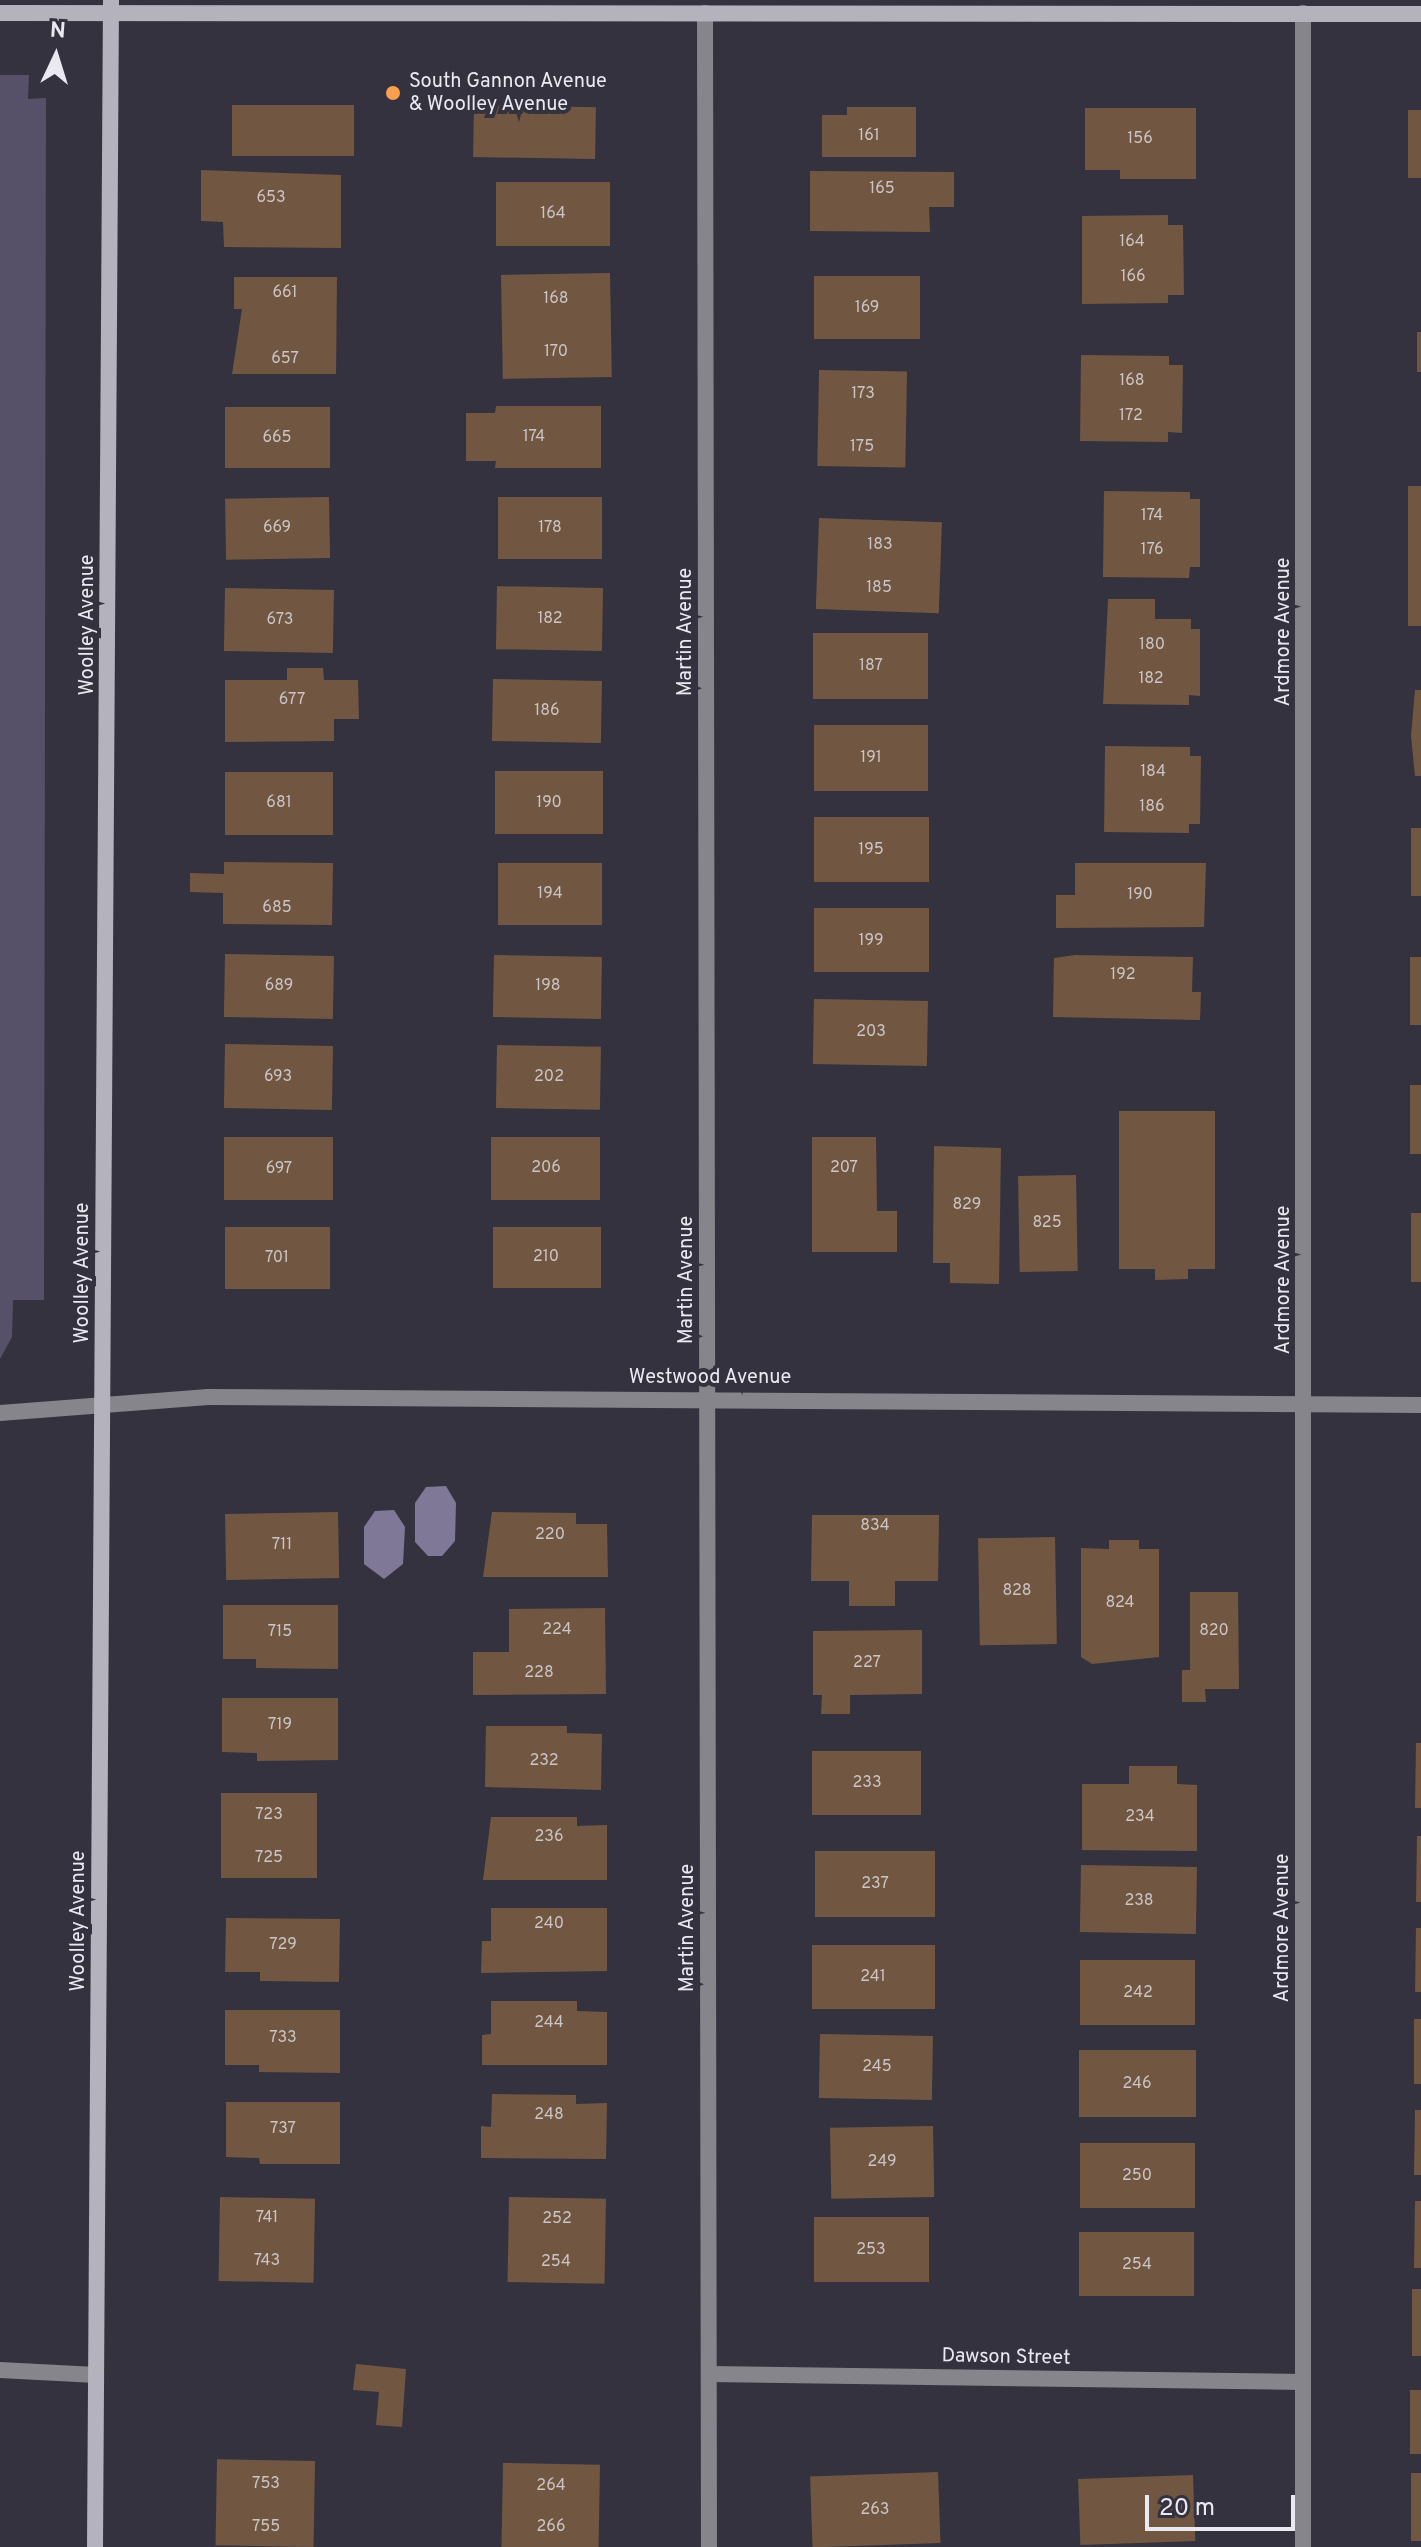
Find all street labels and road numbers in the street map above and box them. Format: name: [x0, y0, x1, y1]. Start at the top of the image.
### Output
street label: Woolley Avenue: [76, 554, 100, 696]
street label: Ardmore Avenue: [1272, 557, 1296, 707]
street label: Martin Avenue: [674, 567, 698, 697]
street label: Woolley Avenue: [71, 1202, 95, 1344]
street label: Ardmore Avenue: [1272, 1205, 1296, 1355]
street label: Martin Avenue: [675, 1215, 699, 1345]
street label: Westwood Avenue: [628, 1366, 792, 1390]
street label: Woolley Avenue: [67, 1850, 91, 1992]
street label: Ardmore Avenue: [1271, 1853, 1295, 2003]
street label: Martin Avenue: [676, 1863, 700, 1993]
street label: Dawson Street: [941, 2345, 1071, 2371]

